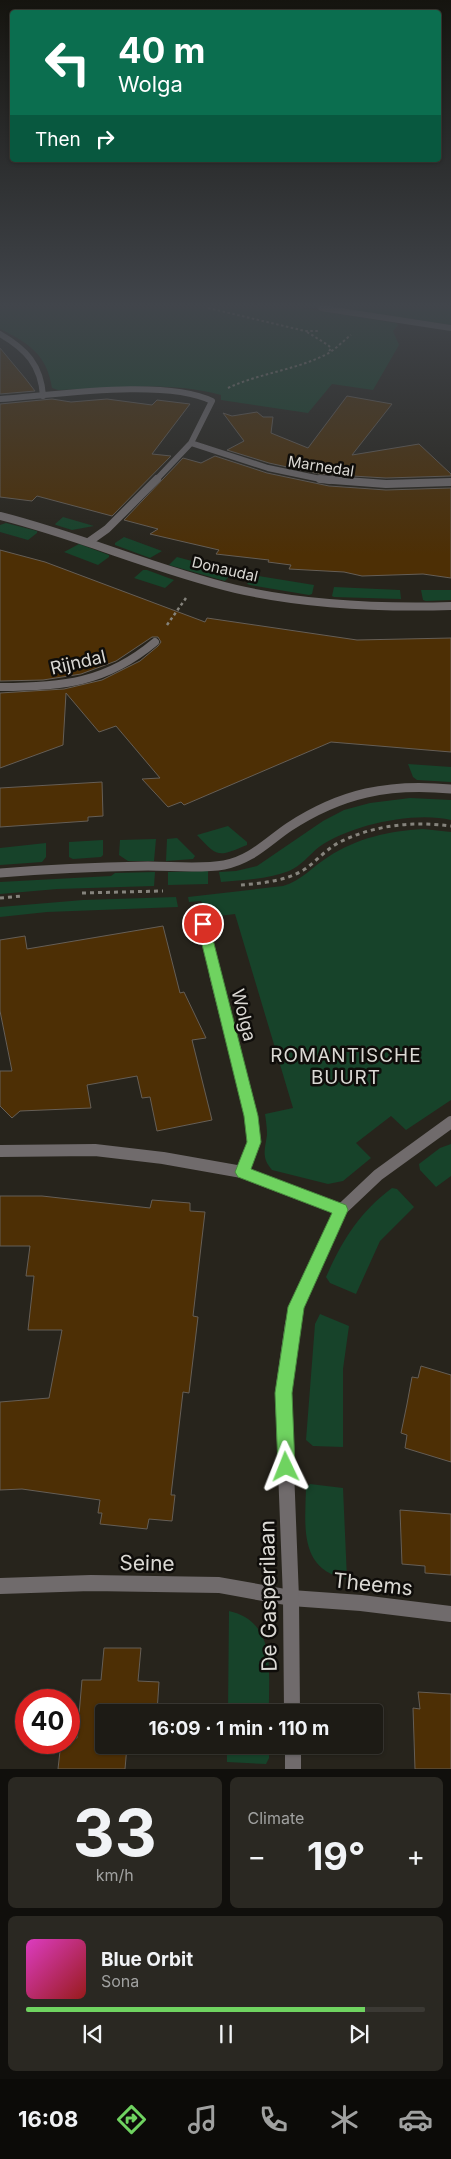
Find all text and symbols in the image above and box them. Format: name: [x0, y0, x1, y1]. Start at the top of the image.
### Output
text: 40 m: [118, 29, 206, 71]
icon: left: [35, 30, 100, 95]
text: Wolga: [118, 71, 183, 97]
icon: right: [91, 125, 119, 153]
text: Then: [35, 128, 81, 151]
street label: Marnedal: [287, 451, 355, 481]
street label: Donaudal: [190, 552, 260, 586]
street label: Rijndal: [48, 645, 108, 679]
pin: [182, 903, 224, 945]
icon: arrive: [189, 910, 217, 938]
street label: Wolga: [227, 987, 261, 1043]
district label: ROMANTISCHE BUURT: [270, 1044, 422, 1089]
position arrow: [259, 1440, 311, 1492]
street label: De Gasperilaan: [254, 1520, 282, 1672]
street label: Seine: [119, 1550, 175, 1576]
street label: Theems: [332, 1567, 414, 1601]
speed limit sign: 40: [15, 1689, 80, 1754]
text: 16:09 · 1 min · 110 m: [149, 1717, 329, 1740]
text: 33: [73, 1793, 157, 1872]
text: Climate: [248, 1808, 304, 1828]
text: 19°: [307, 1833, 366, 1879]
text: −: [248, 1839, 266, 1873]
text: +: [406, 1839, 425, 1873]
text: km/h: [96, 1865, 134, 1885]
text: Blue Orbit: [101, 1948, 193, 1971]
text: Sona: [101, 1971, 139, 1991]
icon: previous: [79, 2020, 107, 2048]
icon: pause: [212, 2020, 240, 2048]
icon: next: [345, 2020, 373, 2048]
icon: directions: [114, 2102, 149, 2137]
icon: music: [185, 2102, 220, 2137]
icon: phone: [256, 2102, 291, 2137]
icon: climate: [327, 2102, 362, 2137]
icon: car: [398, 2102, 433, 2137]
text: 16:08: [18, 2106, 78, 2132]

